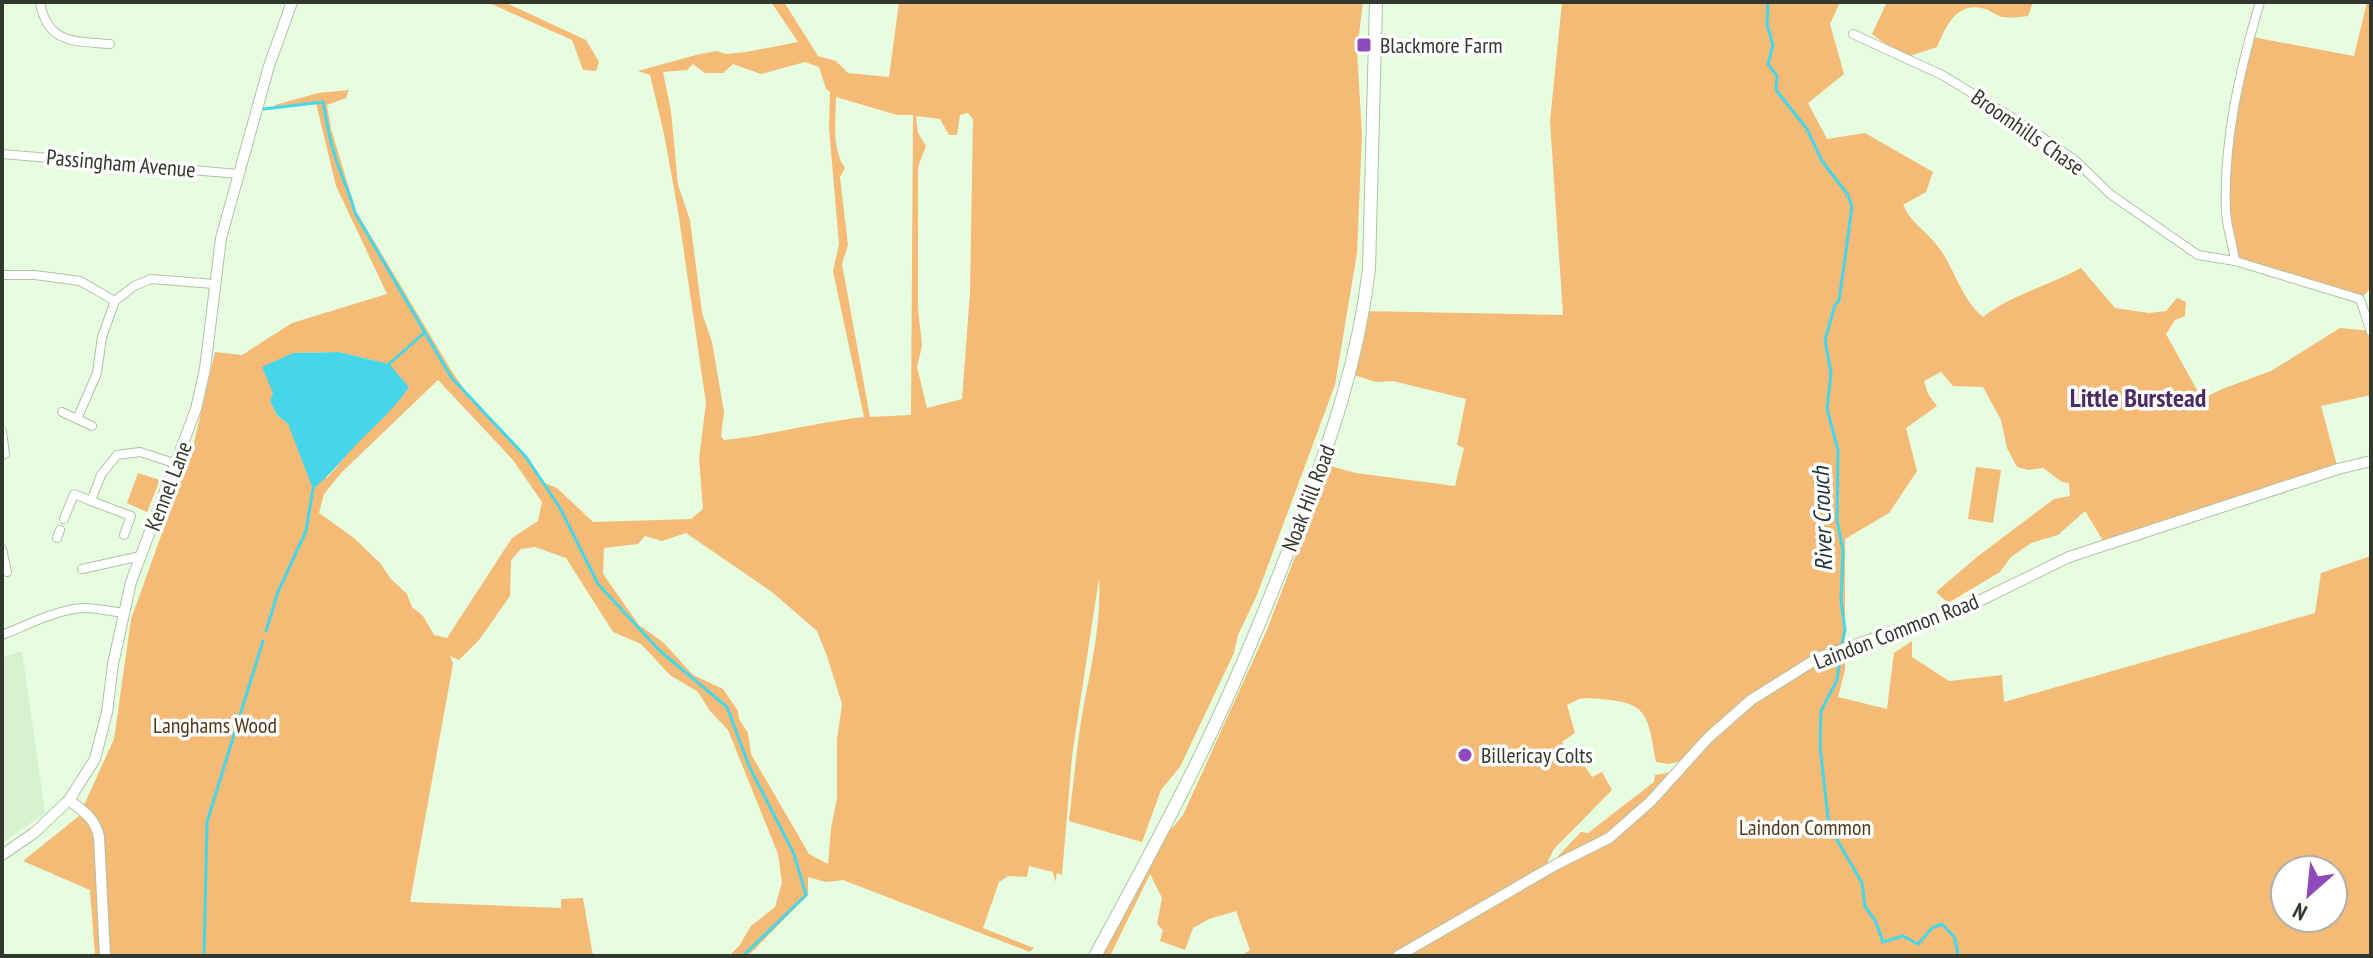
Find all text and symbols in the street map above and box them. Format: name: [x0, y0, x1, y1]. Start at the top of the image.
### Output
place label: Blackmore Farm: [1380, 31, 1503, 59]
marker: Blackmore Farm: [1355, 36, 1373, 54]
street label: Broomhills Chase: [1966, 83, 2090, 181]
street label: Passingham Avenue: [45, 143, 197, 183]
district label: Little Burstead: [2070, 381, 2206, 414]
street label: Kennel Lane: [138, 437, 198, 535]
street label: Noak Hill Road: [1275, 441, 1341, 555]
water label: River Crouch: [1805, 465, 1839, 572]
street label: Laindon Common Road: [1810, 587, 1982, 675]
park label: Langhams Wood: [153, 711, 277, 739]
place label: Billericay Colts: [1481, 741, 1593, 769]
marker: Billericay Colts: [1456, 746, 1474, 764]
park label: Laindon Common: [1739, 813, 1871, 841]
north arrow: [2269, 854, 2349, 934]
text: N: [2288, 897, 2312, 927]

